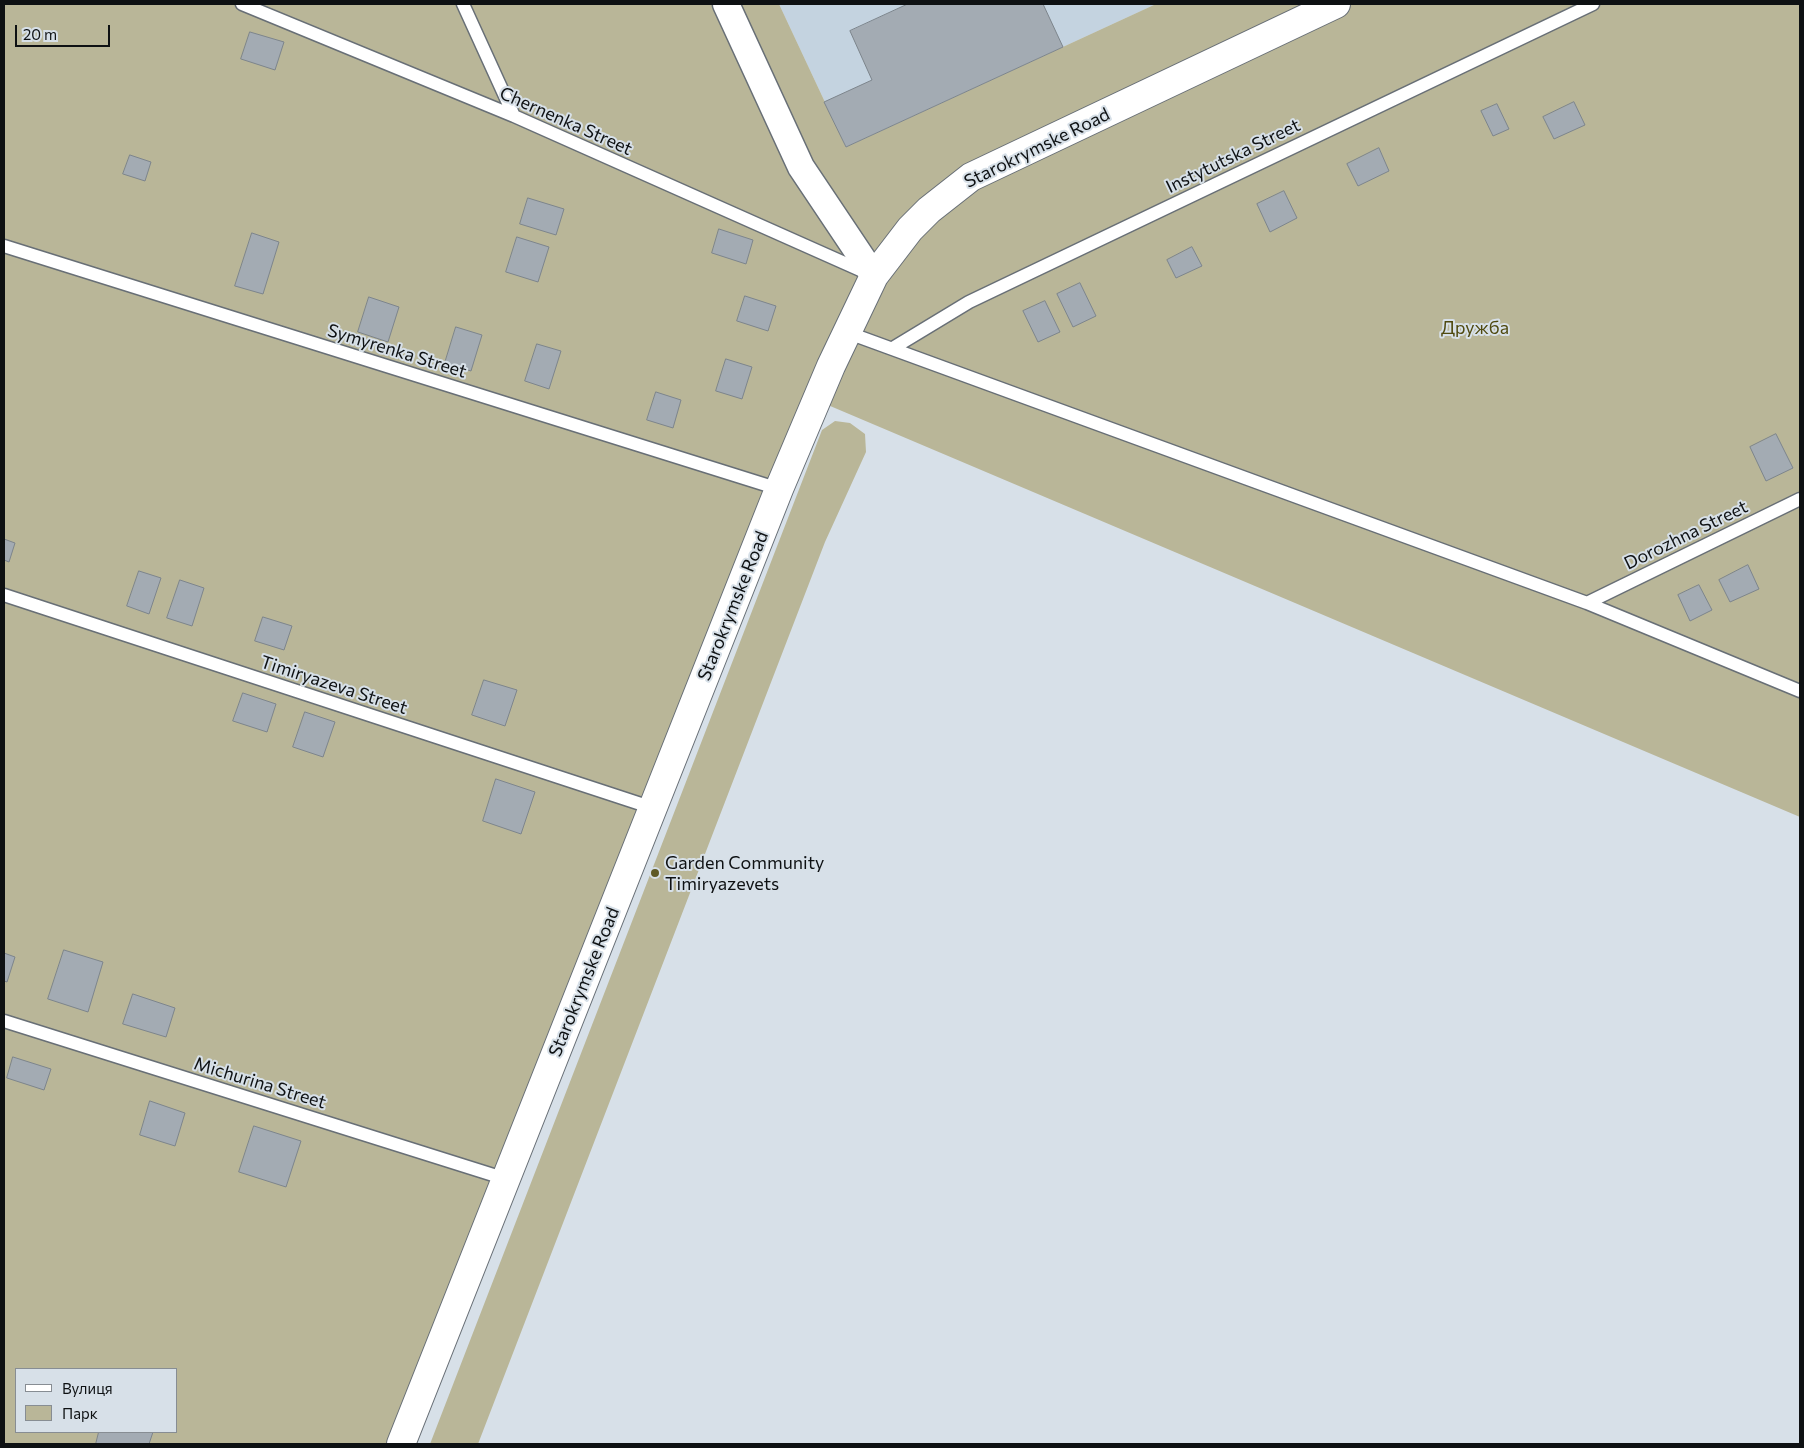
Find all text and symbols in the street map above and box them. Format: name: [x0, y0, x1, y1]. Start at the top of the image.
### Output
scale bar: [18, 15, 112, 47]
text: 20 m: [23, 25, 57, 43]
street label: Chernenka Street: [496, 82, 636, 160]
street label: Starokrymske Road: [961, 103, 1113, 193]
street label: Instytutska Street: [1162, 114, 1304, 198]
park label: Дружба: [1441, 317, 1509, 339]
street label: Symyrenka Street: [325, 320, 469, 382]
street label: Dorozhna Street: [1621, 496, 1751, 574]
street label: Starokrymske Road: [693, 528, 773, 684]
street label: Timiryazeva Street: [258, 651, 410, 719]
place label: Garden Community Timiryazevets: [665, 852, 824, 894]
marker: Garden Community Timiryazevets: [649, 867, 661, 879]
street label: Starokrymske Road: [544, 904, 624, 1060]
street label: Michurina Street: [191, 1053, 329, 1113]
legend: [15, 1368, 178, 1433]
text: Вулиця: [62, 1379, 113, 1397]
text: Парк: [62, 1404, 98, 1422]

